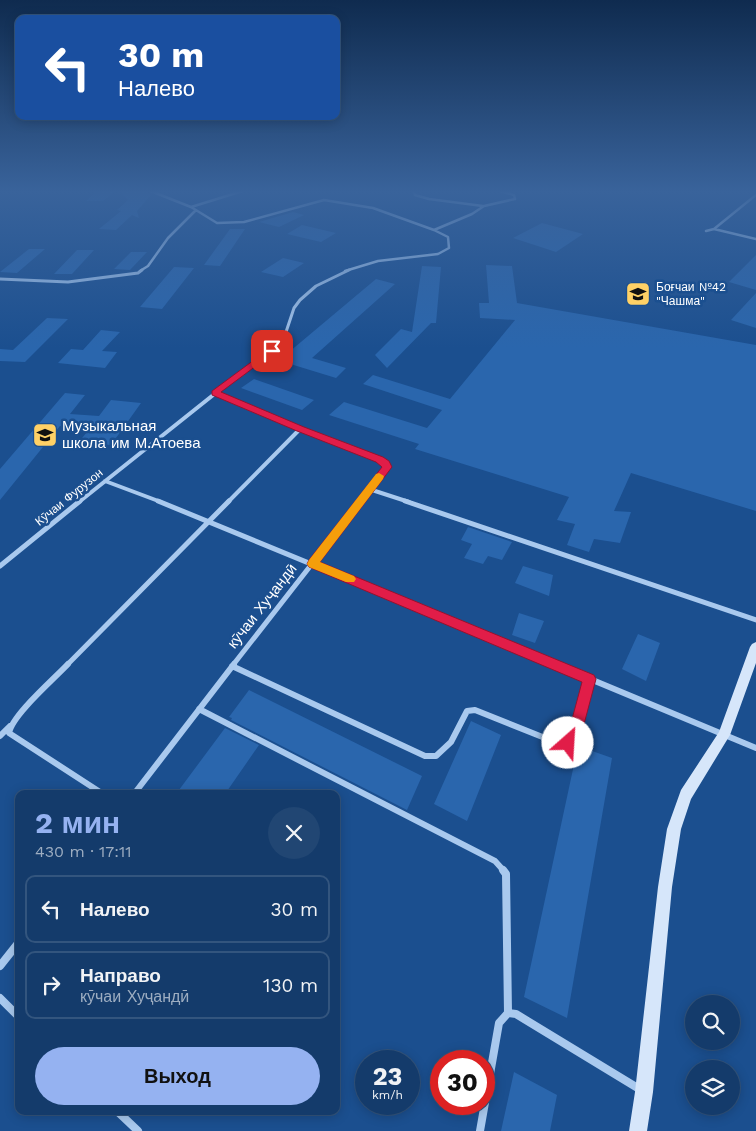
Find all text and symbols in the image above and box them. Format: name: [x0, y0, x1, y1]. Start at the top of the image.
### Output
text: 30 m: [118, 34, 204, 76]
icon: left: [35, 35, 100, 100]
text: Налево: [118, 76, 195, 101]
place label: Боғчаи №42 "Чашма": [656, 280, 726, 308]
school or university icon: Боғчаи №42 "Чашма": [625, 281, 651, 307]
pin: [251, 330, 293, 372]
icon: arrive: [258, 337, 286, 365]
place label: Музыкальная школа им М.Атоева: [62, 417, 201, 452]
school or university icon: Музыкальная школа им М.Атоева: [32, 422, 58, 448]
street label: Кӯчаи Фурузон: [32, 465, 106, 529]
street label: кӯчаи Хуҷандӣ: [223, 560, 301, 652]
position arrow: [541, 716, 593, 768]
text: 2 мин: [35, 805, 120, 840]
button: close: [268, 807, 320, 859]
text: 430 m · 17:11: [35, 842, 131, 861]
icon: left: [37, 895, 65, 923]
text: Налево: [80, 898, 150, 921]
text: 30 m: [271, 898, 318, 921]
text: Направо: [80, 964, 161, 987]
icon: right: [37, 971, 65, 999]
text: 130 m: [263, 974, 318, 997]
text: кӯчаи Хуҷандӣ: [80, 987, 189, 1006]
map controls: [685, 995, 740, 1115]
button: search: [685, 995, 740, 1050]
button: Выход: [35, 1047, 320, 1105]
speed limit sign: 30: [430, 1050, 495, 1115]
button: layers: [685, 1060, 740, 1115]
text: 23: [373, 1062, 402, 1091]
text: km/h: [372, 1088, 403, 1102]

